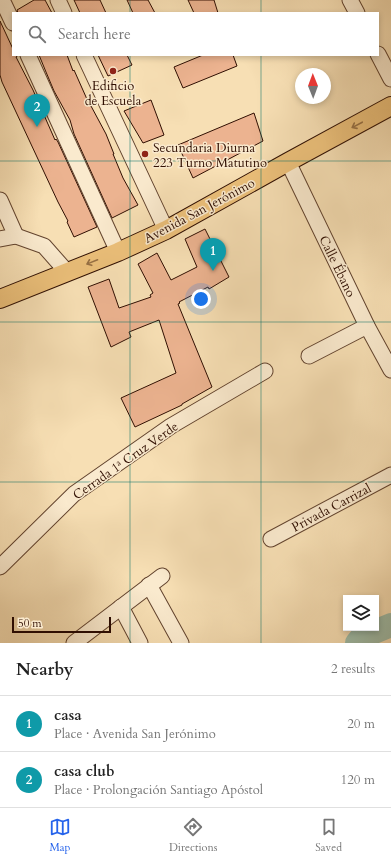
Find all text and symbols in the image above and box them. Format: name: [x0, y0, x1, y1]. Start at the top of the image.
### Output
search box: [12, 12, 379, 56]
icon: search: [26, 23, 48, 45]
text: Search here: [58, 24, 131, 44]
marker: Edificio de Escuela: [108, 66, 118, 76]
north arrow: [295, 68, 331, 104]
place label: Edificio de Escuela: [85, 77, 142, 110]
pin: 2: [24, 94, 50, 127]
one-way arrow: [351, 121, 363, 129]
place label: Secundaria Diurna 223 Turno Matutino: [153, 139, 267, 172]
marker: Secundaria Diurna 223 Turno Matutino: [140, 149, 150, 159]
street label: Avenida San Jerónimo: [141, 174, 258, 248]
street label: Calle Ébano: [314, 233, 360, 300]
pin: 1: [200, 238, 226, 271]
one-way arrow: [87, 259, 99, 266]
your location: [191, 289, 211, 309]
street label: Cerrada 1ª Cruz Verde: [69, 418, 182, 504]
street label: Privada Carrizal: [289, 479, 375, 536]
map controls: [343, 595, 379, 631]
button: layers: [343, 595, 379, 631]
scale bar: [12, 615, 111, 634]
text: 50 m: [18, 616, 42, 631]
text: Nearby: [16, 658, 73, 681]
text: 2 results: [331, 660, 375, 678]
text: casa: [54, 705, 82, 725]
text: 1: [26, 715, 32, 733]
text: 20 m: [347, 715, 375, 733]
text: Place · Avenida San Jerónimo: [54, 725, 216, 743]
text: casa club: [54, 761, 115, 781]
text: 2: [26, 771, 32, 789]
text: 120 m: [341, 771, 375, 789]
text: Place · Prolongación Santiago Apóstol: [54, 781, 263, 799]
tab: Map: [49, 816, 71, 855]
tab: Directions: [169, 816, 217, 855]
tab: Saved: [315, 816, 342, 855]

